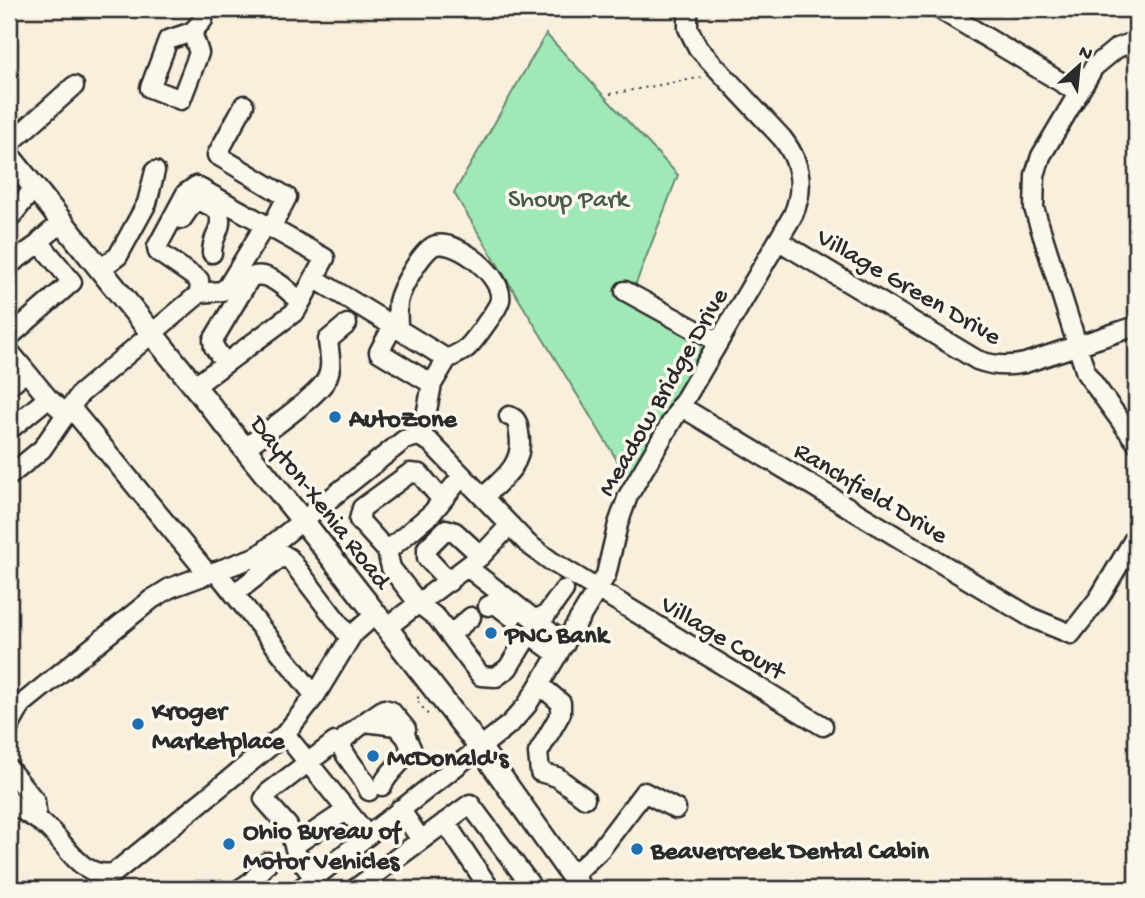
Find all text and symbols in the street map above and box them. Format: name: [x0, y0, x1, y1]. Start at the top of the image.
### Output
north arrow: [1044, 32, 1114, 102]
text: N: [1074, 41, 1096, 67]
park label: Shoup Park: [508, 186, 631, 217]
street label: Village Green Drive: [809, 223, 1006, 355]
street label: Meadow Bridge Drive: [593, 283, 737, 503]
place label: AutoZone: [348, 406, 458, 437]
street label: Dayton-Xenia Road: [240, 409, 397, 598]
marker: AutoZone: [327, 409, 343, 425]
street label: Ranchfield Drive: [787, 437, 953, 553]
street label: Village Court: [653, 590, 792, 690]
place label: PNC Bank: [503, 622, 612, 653]
marker: PNC Bank: [483, 625, 499, 641]
place label: Kroger Marketplace: [151, 698, 286, 759]
marker: Kroger Marketplace: [130, 716, 146, 732]
place label: McDonald's: [387, 745, 510, 776]
marker: McDonald's: [365, 748, 381, 764]
place label: Ohio Bureau of Motor Vehicles: [243, 818, 403, 879]
marker: Ohio Bureau of Motor Vehicles: [221, 836, 237, 852]
place label: Beavercreek Dental Cabin: [650, 838, 929, 869]
marker: Beavercreek Dental Cabin: [629, 841, 645, 857]

